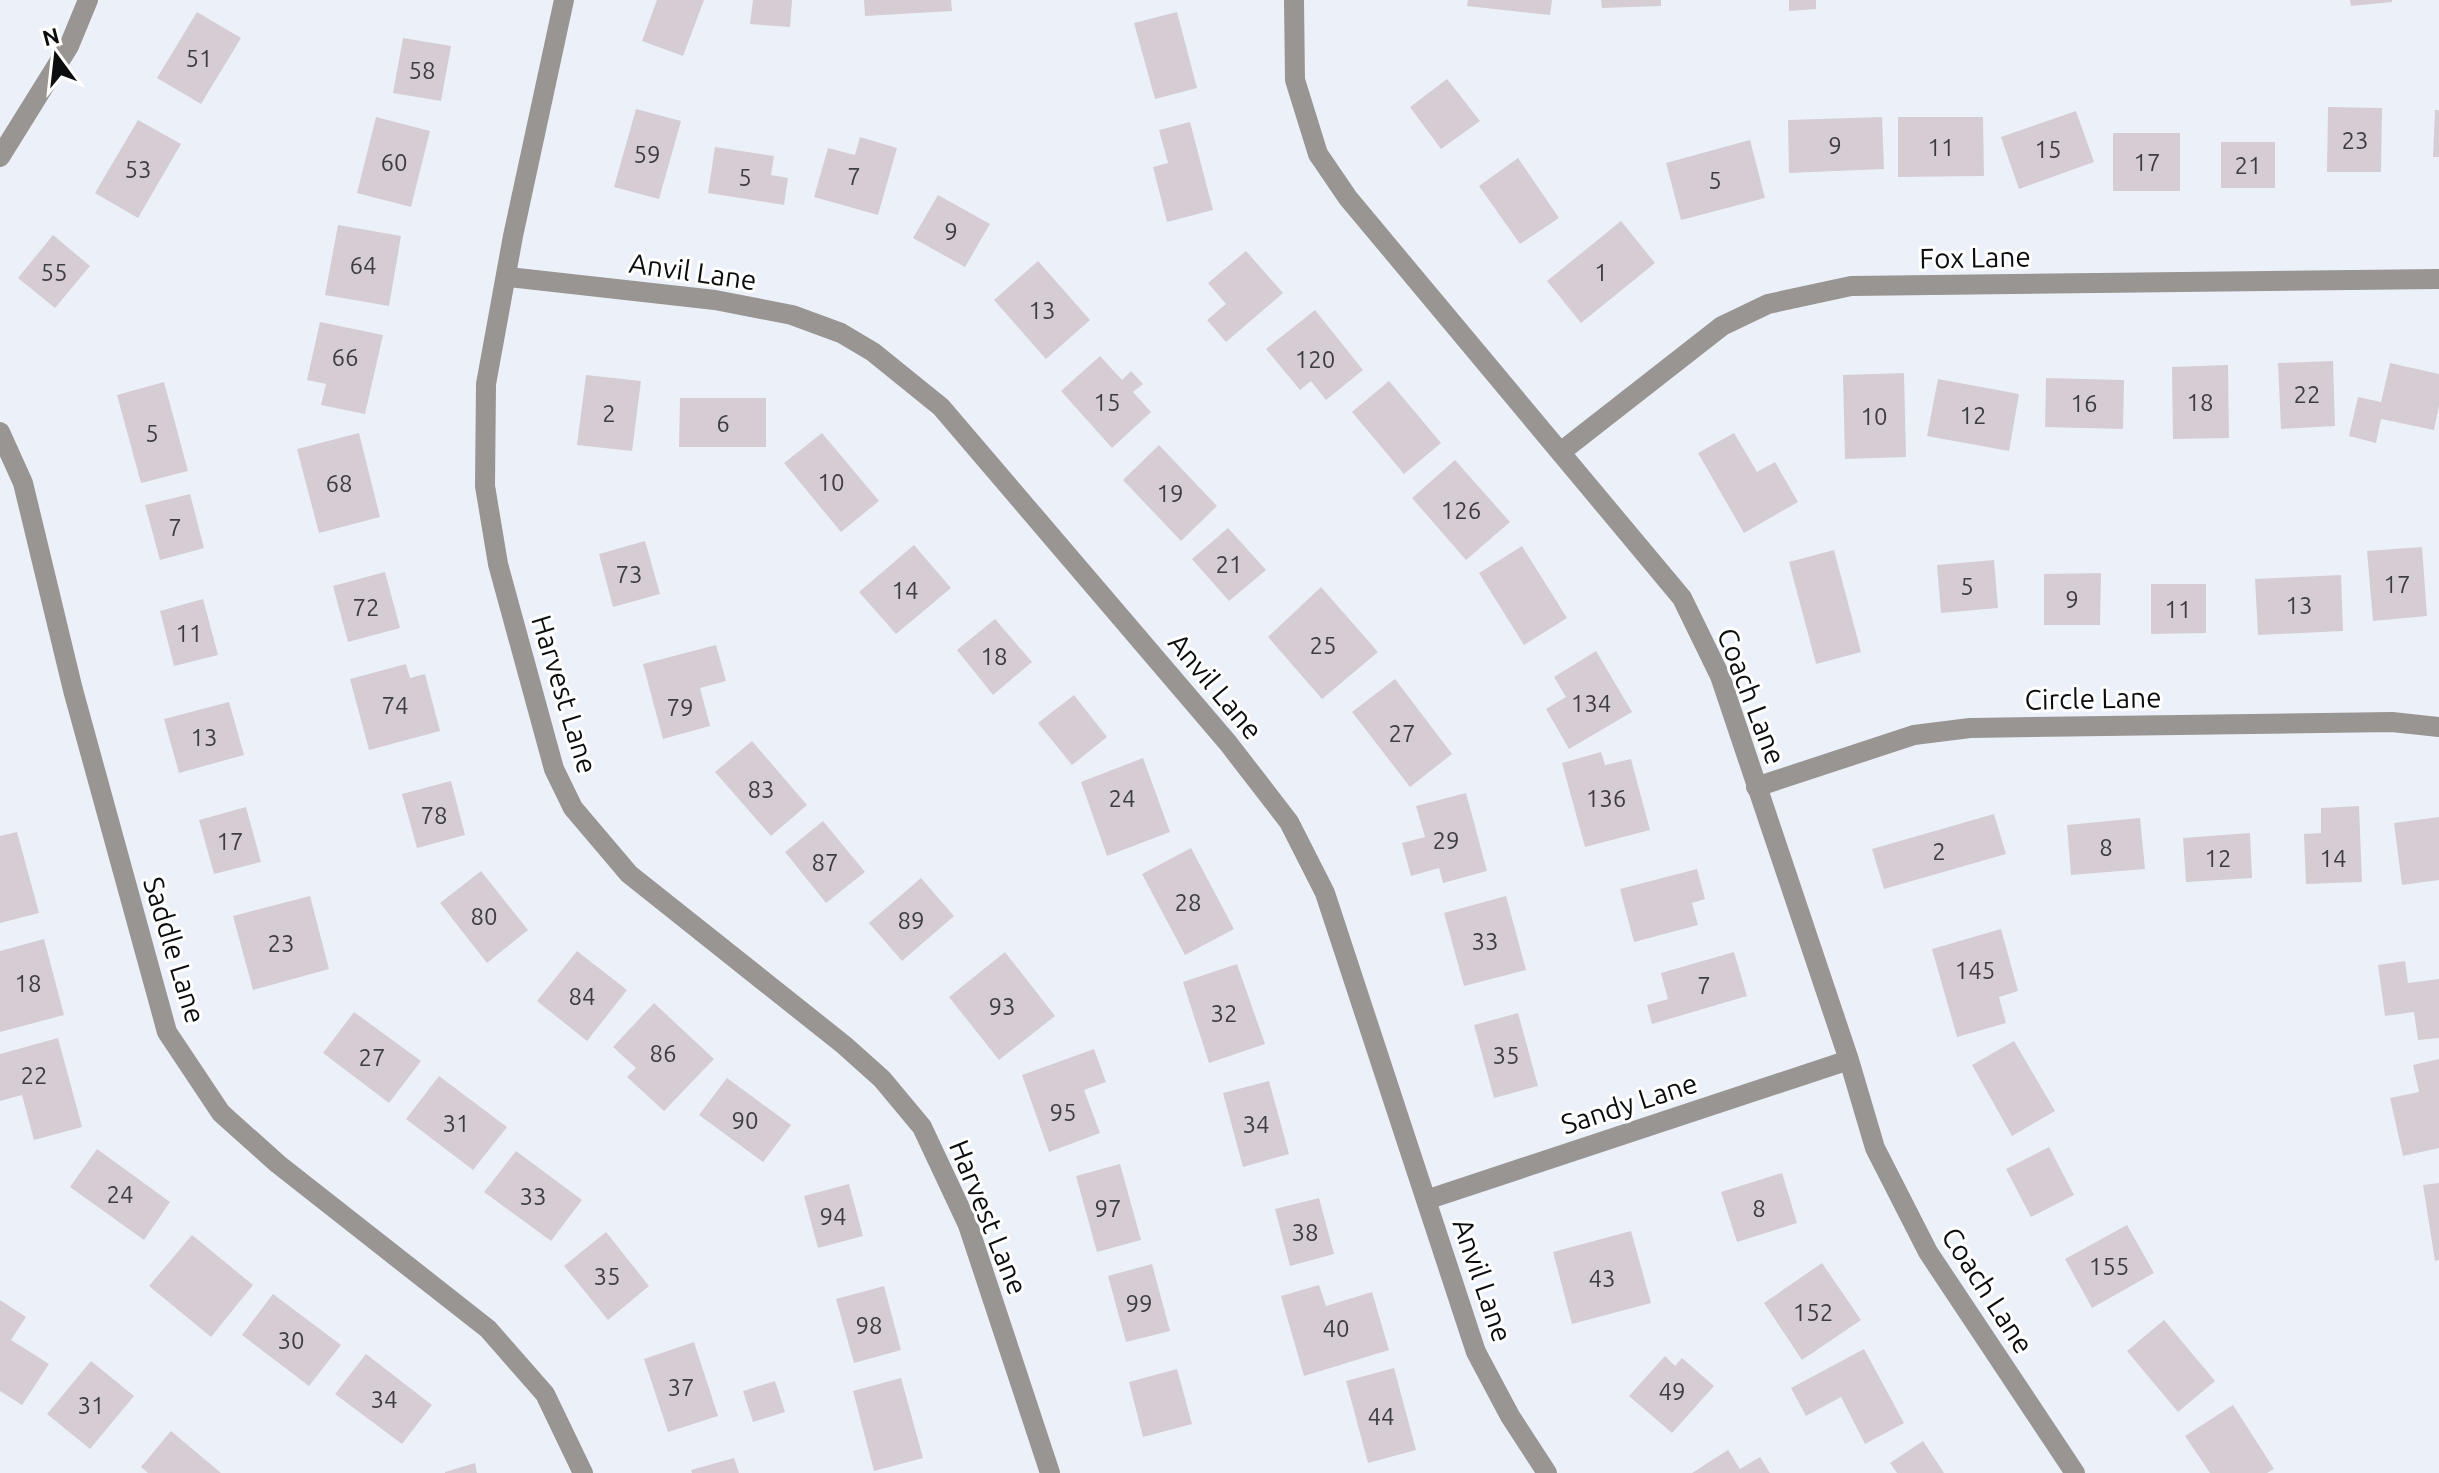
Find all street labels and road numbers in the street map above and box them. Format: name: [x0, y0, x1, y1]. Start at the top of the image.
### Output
street label: Fox Lane: [1919, 241, 2031, 273]
street label: Anvil Lane: [627, 247, 759, 295]
street label: Harvest Lane: [526, 611, 604, 777]
street label: Coach Lane: [1712, 623, 1792, 769]
street label: Anvil Lane: [1163, 627, 1269, 745]
street label: Circle Lane: [2024, 681, 2162, 715]
street label: Saddle Lane: [138, 873, 212, 1027]
street label: Sandy Lane: [1557, 1066, 1701, 1140]
street label: Harvest Lane: [944, 1135, 1034, 1299]
street label: Anvil Lane: [1447, 1214, 1519, 1346]
street label: Coach Lane: [1936, 1221, 2040, 1359]

